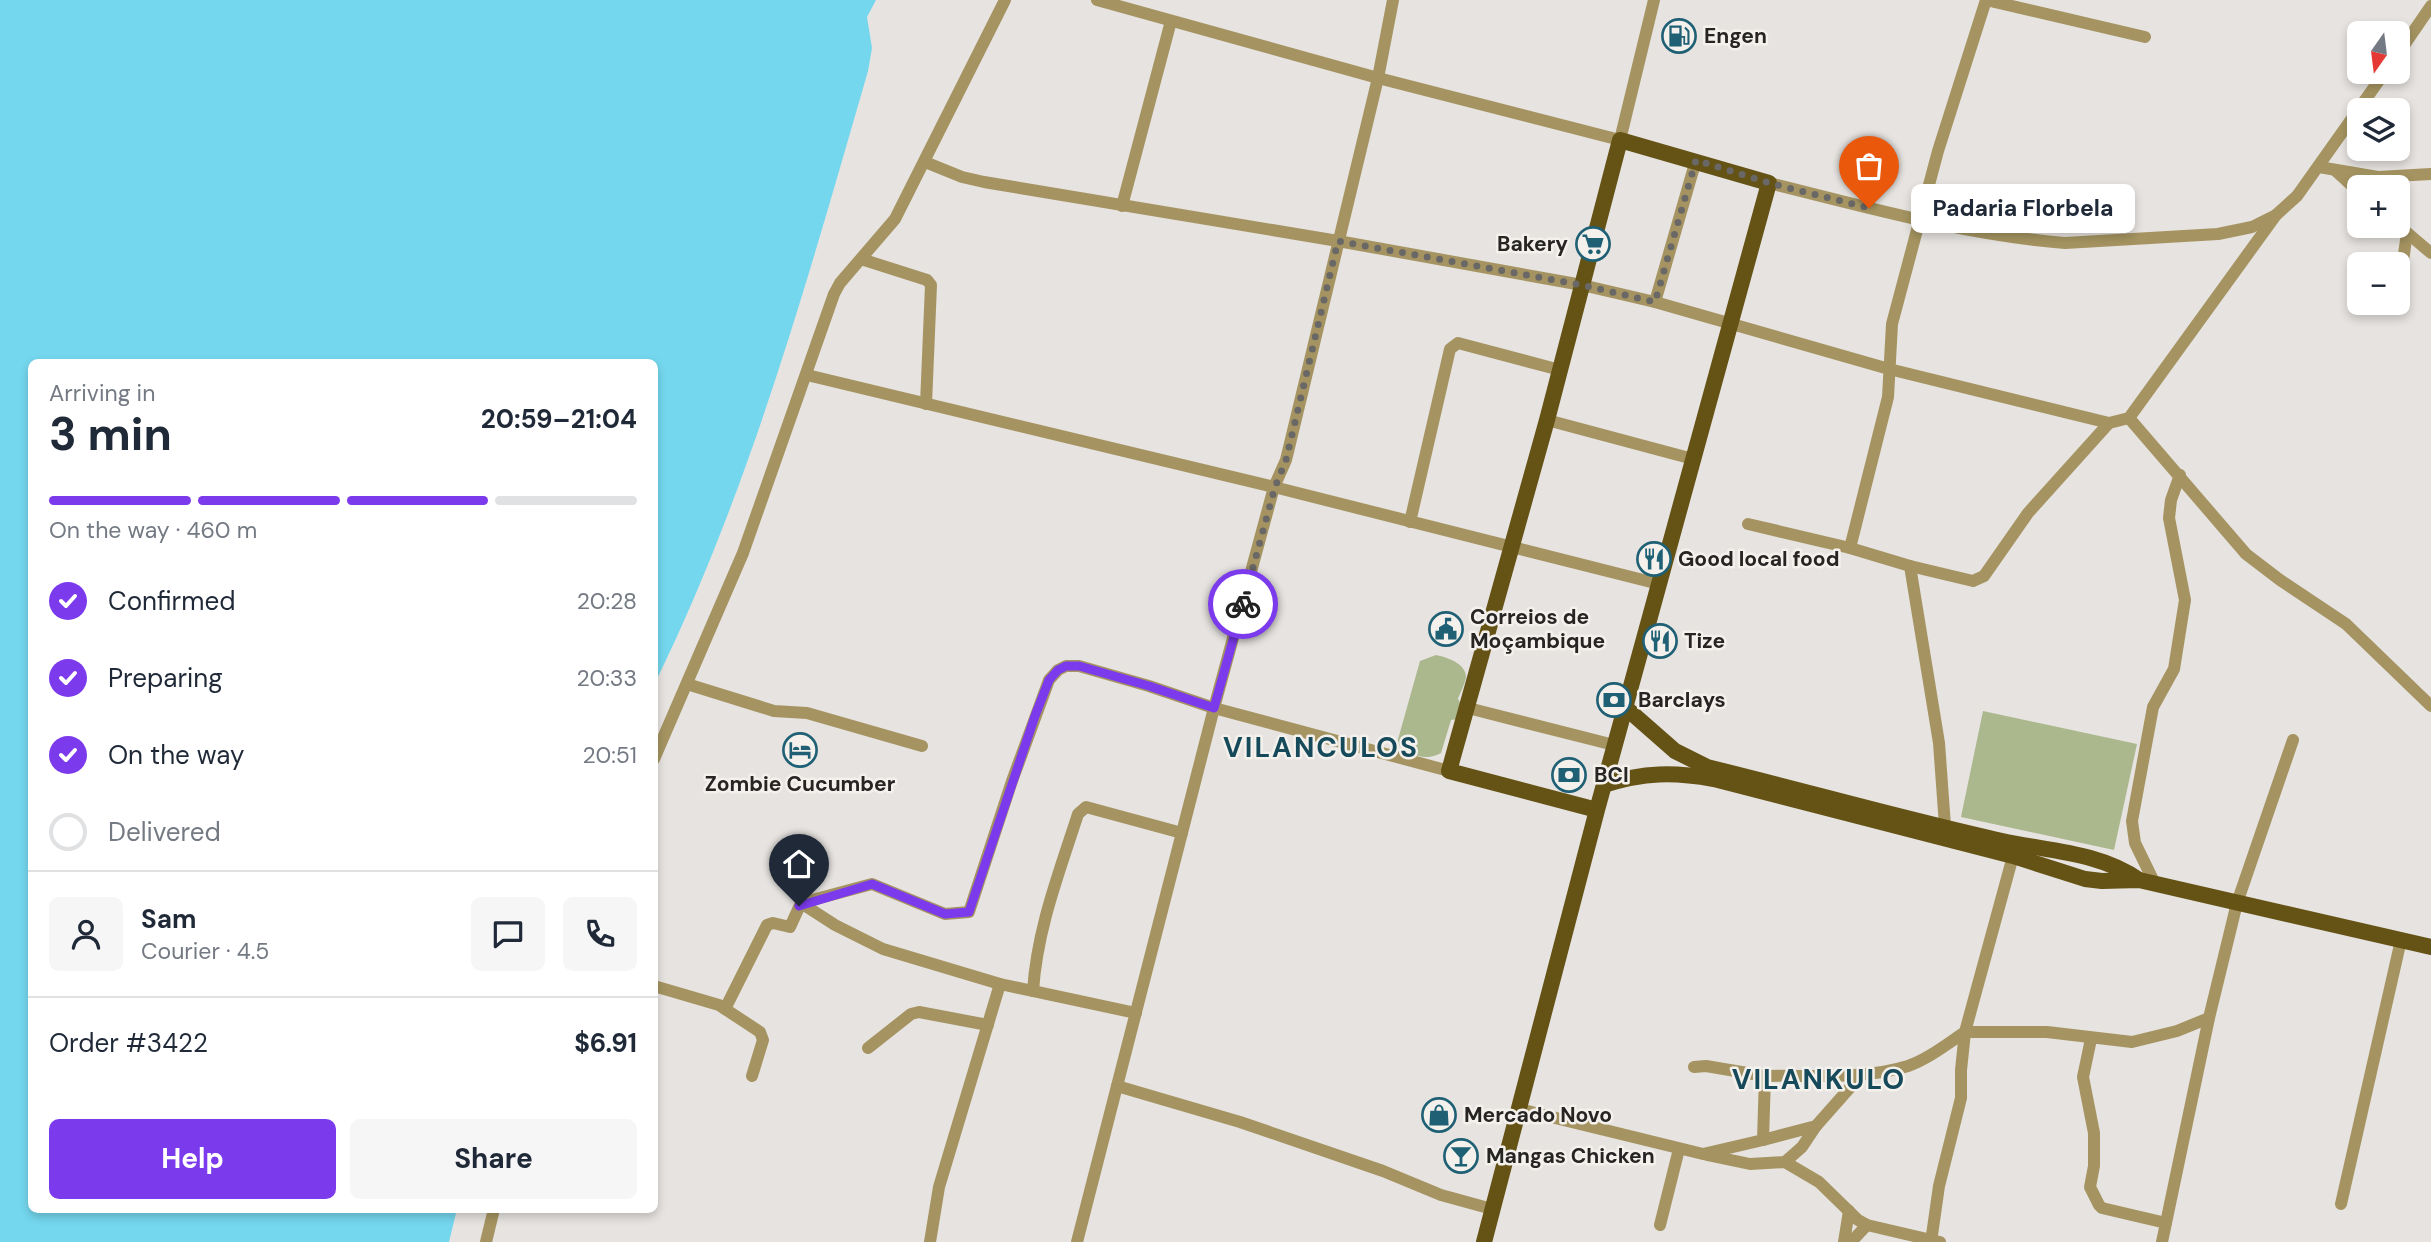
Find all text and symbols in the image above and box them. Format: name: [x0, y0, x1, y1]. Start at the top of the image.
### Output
fuel station icon: Engen: [1660, 17, 1698, 55]
north arrow: [2347, 21, 2410, 84]
map controls: [2347, 21, 2410, 315]
place label: Engen: [1704, 22, 1767, 50]
button: layers: [2347, 98, 2410, 161]
pin: [1839, 136, 1899, 208]
icon: bag: [1850, 147, 1888, 185]
button: +: [2347, 175, 2410, 238]
callout: Padaria Florbela: [1911, 184, 2135, 232]
text: Padaria Florbela: [1933, 193, 2113, 223]
supermarket icon: Bakery: [1574, 225, 1612, 263]
place label: Bakery: [1497, 230, 1568, 258]
button: −: [2347, 252, 2410, 315]
text: Arriving in: [49, 378, 155, 408]
text: 20:59–21:04: [481, 402, 637, 436]
text: 3 min: [49, 404, 172, 464]
text: On the way · 460 m: [49, 515, 257, 545]
restaurant icon: Good local food: [1635, 540, 1673, 578]
place label: Good local food: [1678, 545, 1839, 573]
courier: [1208, 569, 1278, 639]
icon: check: [49, 582, 87, 620]
text: Confirmed: [108, 584, 235, 618]
icon: bike: [1224, 585, 1262, 623]
text: 20:28: [577, 586, 637, 616]
place label: Correios de Moçambique: [1470, 603, 1605, 655]
public building icon: Correios de Moçambique: [1427, 610, 1465, 648]
restaurant icon: Tize: [1641, 622, 1679, 660]
place label: Tize: [1684, 627, 1725, 655]
icon: check: [49, 659, 87, 697]
text: Preparing: [108, 661, 223, 695]
text: 20:33: [576, 663, 637, 693]
bank icon: Barclays: [1595, 681, 1633, 719]
place label: Barclays: [1638, 686, 1726, 714]
district label: VILANCULOS: [1223, 729, 1419, 766]
hotel icon: Zombie Cucumber: [781, 731, 819, 769]
icon: check: [49, 736, 87, 774]
text: On the way: [108, 738, 244, 772]
text: 20:51: [582, 740, 637, 770]
bank icon: BCI: [1550, 756, 1588, 794]
place label: BCI: [1594, 761, 1629, 789]
place label: Zombie Cucumber: [705, 770, 896, 798]
text: Delivered: [108, 815, 221, 849]
pin: [769, 834, 829, 906]
icon: home: [780, 845, 818, 883]
button: person: [49, 897, 123, 971]
button: chat: [471, 897, 545, 971]
button: phone: [563, 897, 637, 971]
text: Sam: [141, 902, 196, 936]
text: Courier · 4.5: [141, 936, 269, 966]
text: Order #3422: [49, 1026, 208, 1060]
text: $6.91: [574, 1026, 637, 1060]
district label: VILANKULO: [1732, 1061, 1906, 1098]
shop icon: Mercado Novo: [1420, 1096, 1458, 1134]
place label: Mercado Novo: [1464, 1101, 1612, 1129]
button: Help: [49, 1119, 336, 1199]
button: Share: [350, 1119, 637, 1199]
bar icon: Mangas Chicken: [1442, 1137, 1480, 1175]
place label: Mangas Chicken: [1486, 1142, 1655, 1170]

